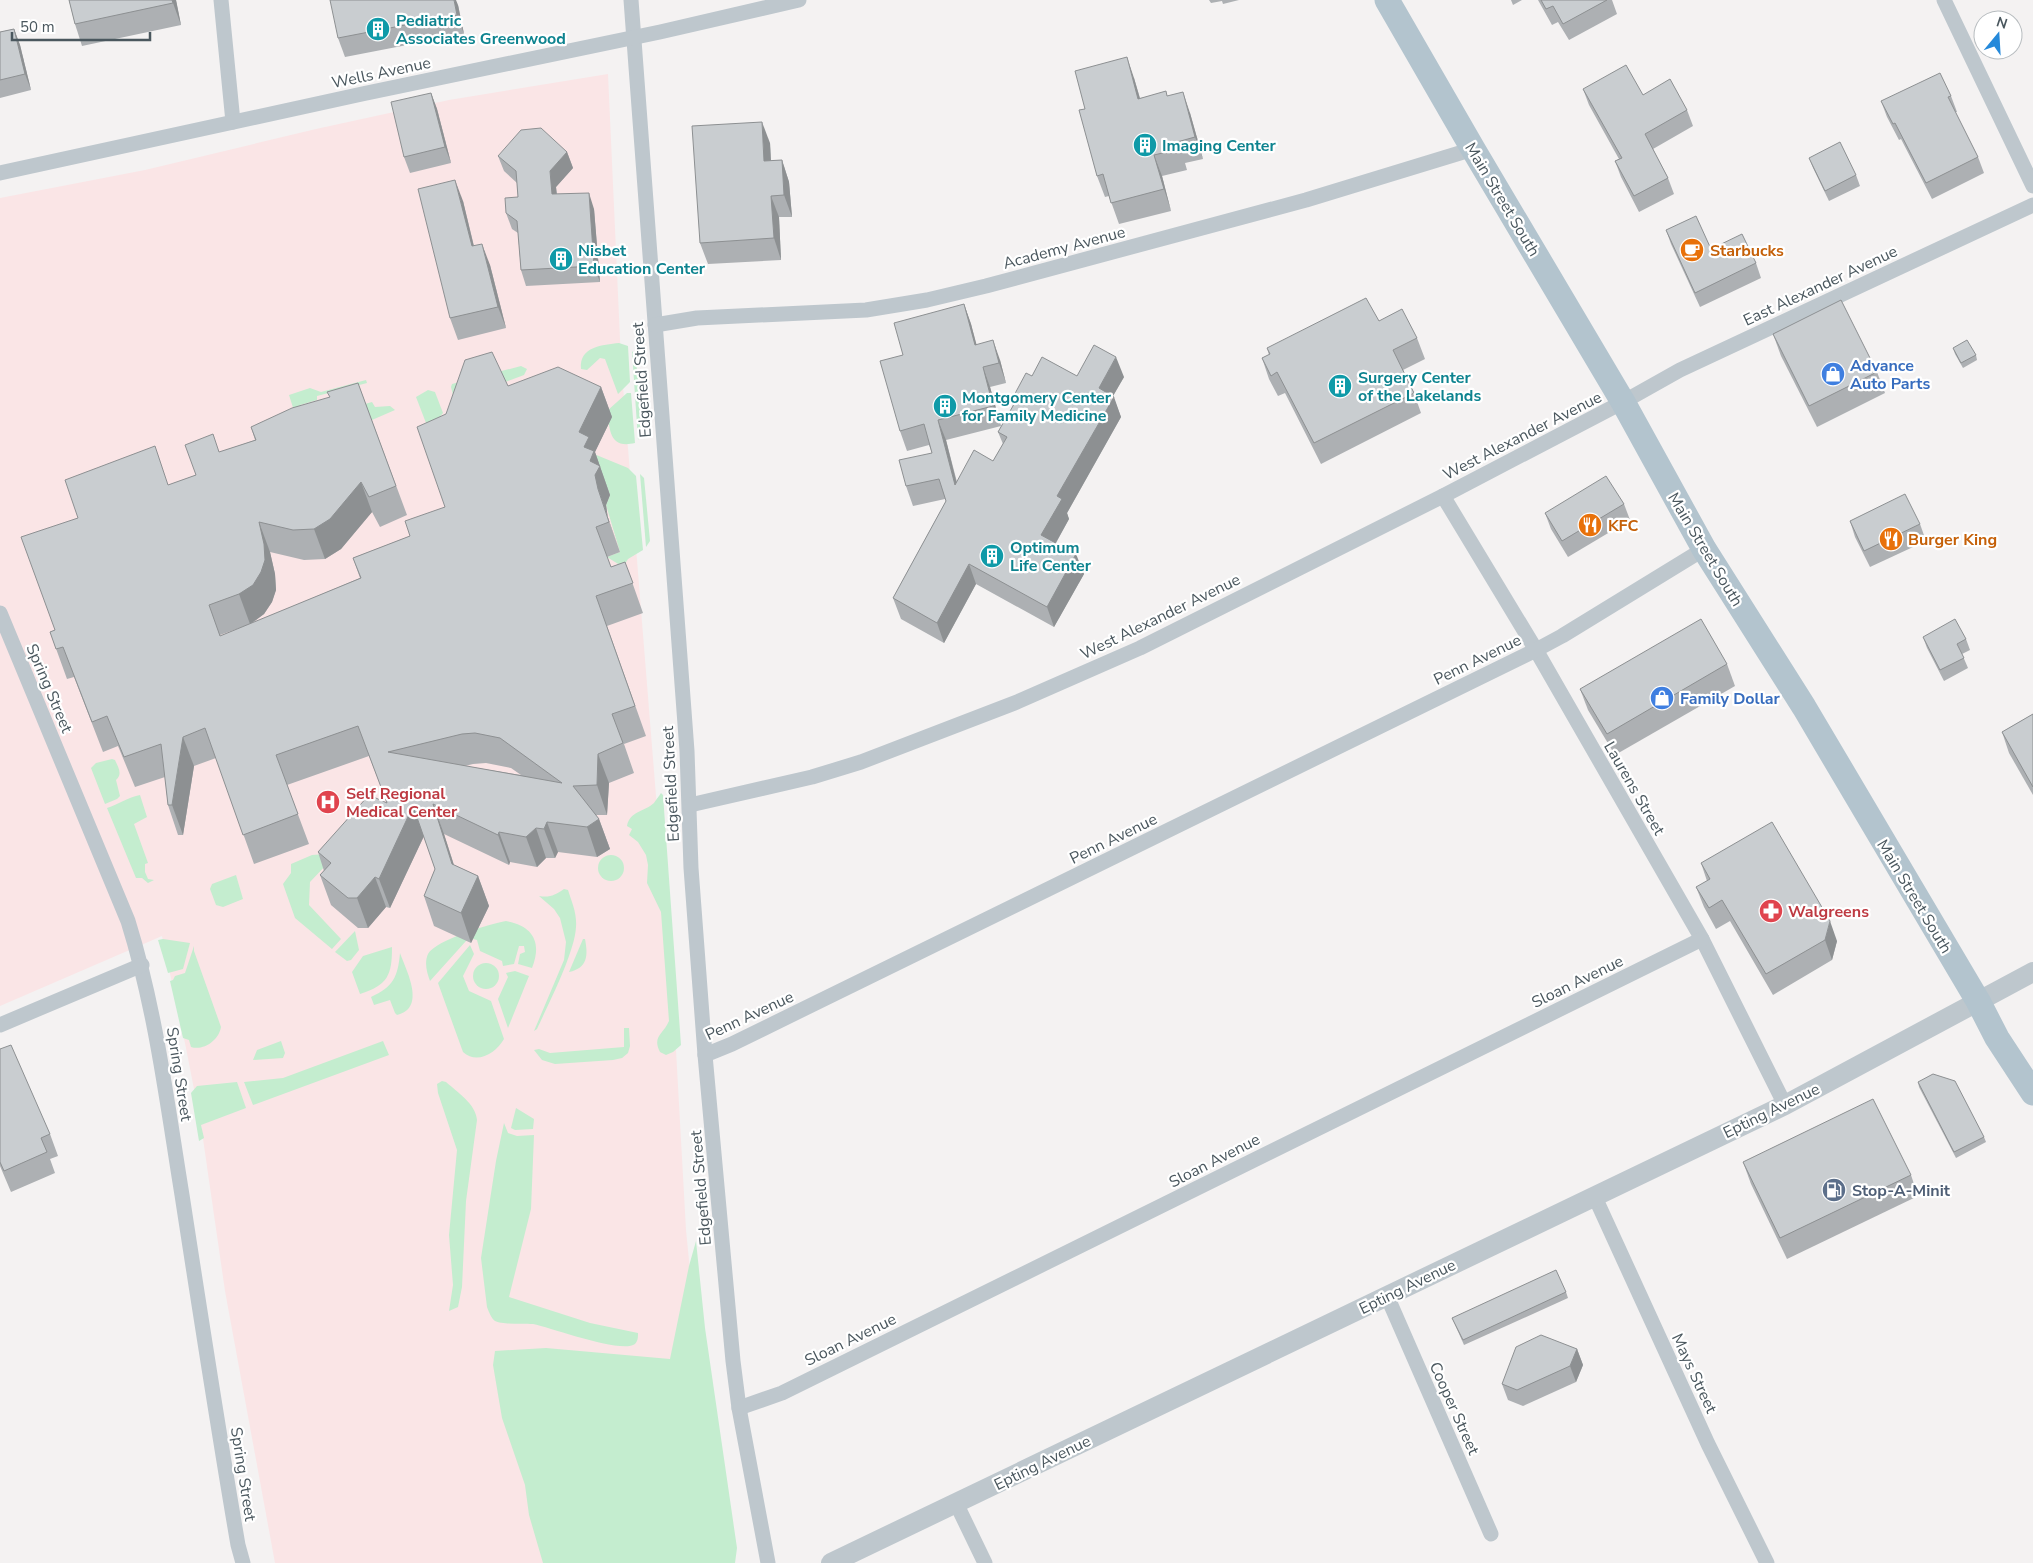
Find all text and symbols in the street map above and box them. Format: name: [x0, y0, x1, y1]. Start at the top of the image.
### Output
scale bar: [12, 10, 150, 42]
place label: Pediatric Associates Greenwood: [396, 10, 566, 50]
north arrow: [1973, 10, 2023, 60]
text: N: [1994, 12, 2010, 34]
building icon: Pediatric Associates Greenwood: [365, 16, 391, 42]
text: 50 m: [20, 17, 55, 37]
street label: Wells Avenue: [330, 52, 433, 94]
building icon: Imaging Center: [1132, 132, 1158, 158]
place label: Imaging Center: [1162, 135, 1276, 157]
street label: Main Street South: [1459, 138, 1545, 261]
street label: Academy Avenue: [1001, 221, 1128, 275]
cafe icon: Starbucks: [1679, 237, 1705, 263]
place label: Nisbet Education Center: [578, 240, 706, 280]
place label: Starbucks: [1710, 240, 1784, 262]
street label: East Alexander Avenue: [1740, 240, 1901, 331]
building icon: Nisbet Education Center: [548, 246, 574, 272]
street label: Edgefield Street: [627, 321, 657, 438]
place label: Advance Auto Parts: [1850, 355, 1930, 395]
shop icon: Advance Auto Parts: [1820, 361, 1846, 387]
place label: Surgery Center of the Lakelands: [1358, 367, 1481, 407]
building icon: Surgery Center of the Lakelands: [1327, 373, 1353, 399]
street label: West Alexander Avenue: [1439, 386, 1606, 485]
place label: Montgomery Center for Family Medicine: [962, 387, 1112, 427]
building icon: Montgomery Center for Family Medicine: [932, 393, 958, 419]
street label: Main Street South: [1662, 488, 1748, 611]
restaurant icon: KFC: [1577, 512, 1603, 538]
place label: KFC: [1608, 515, 1638, 537]
restaurant icon: Burger King: [1878, 526, 1904, 552]
place label: Burger King: [1908, 529, 1997, 551]
place label: Optimum Life Center: [1010, 537, 1092, 577]
building icon: Optimum Life Center: [979, 543, 1005, 569]
street label: West Alexander Avenue: [1077, 569, 1244, 665]
street label: Penn Avenue: [1430, 629, 1525, 691]
street label: Spring Street: [20, 640, 78, 737]
shop icon: Family Dollar: [1649, 685, 1675, 711]
place label: Family Dollar: [1680, 688, 1781, 710]
street label: Edgefield Street: [657, 725, 685, 842]
street label: Laurens Street: [1598, 738, 1670, 840]
place label: Self Regional Medical Center: [346, 783, 458, 823]
hospital icon: Self Regional Medical Center: [315, 789, 341, 815]
street label: Penn Avenue: [1066, 808, 1161, 870]
street label: Main Street South: [1871, 835, 1957, 958]
pharmacy icon: Walgreens: [1758, 898, 1784, 924]
place label: Walgreens: [1788, 901, 1869, 923]
street label: Sloan Avenue: [1528, 950, 1627, 1014]
street label: Penn Avenue: [702, 986, 797, 1046]
street label: Spring Street: [161, 1026, 197, 1123]
street label: Epting Avenue: [1719, 1078, 1823, 1144]
street label: Sloan Avenue: [1165, 1128, 1264, 1193]
street label: Edgefield Street: [685, 1129, 717, 1246]
fuel station icon: Stop-A-Minit: [1821, 1177, 1847, 1203]
place label: Stop-A-Minit: [1852, 1180, 1951, 1202]
street label: Epting Avenue: [1355, 1254, 1459, 1320]
street label: Sloan Avenue: [801, 1308, 900, 1372]
street label: Mays Street: [1666, 1330, 1722, 1417]
street label: Cooper Street: [1424, 1359, 1484, 1459]
street label: Spring Street: [225, 1426, 261, 1523]
street label: Epting Avenue: [990, 1430, 1094, 1496]

